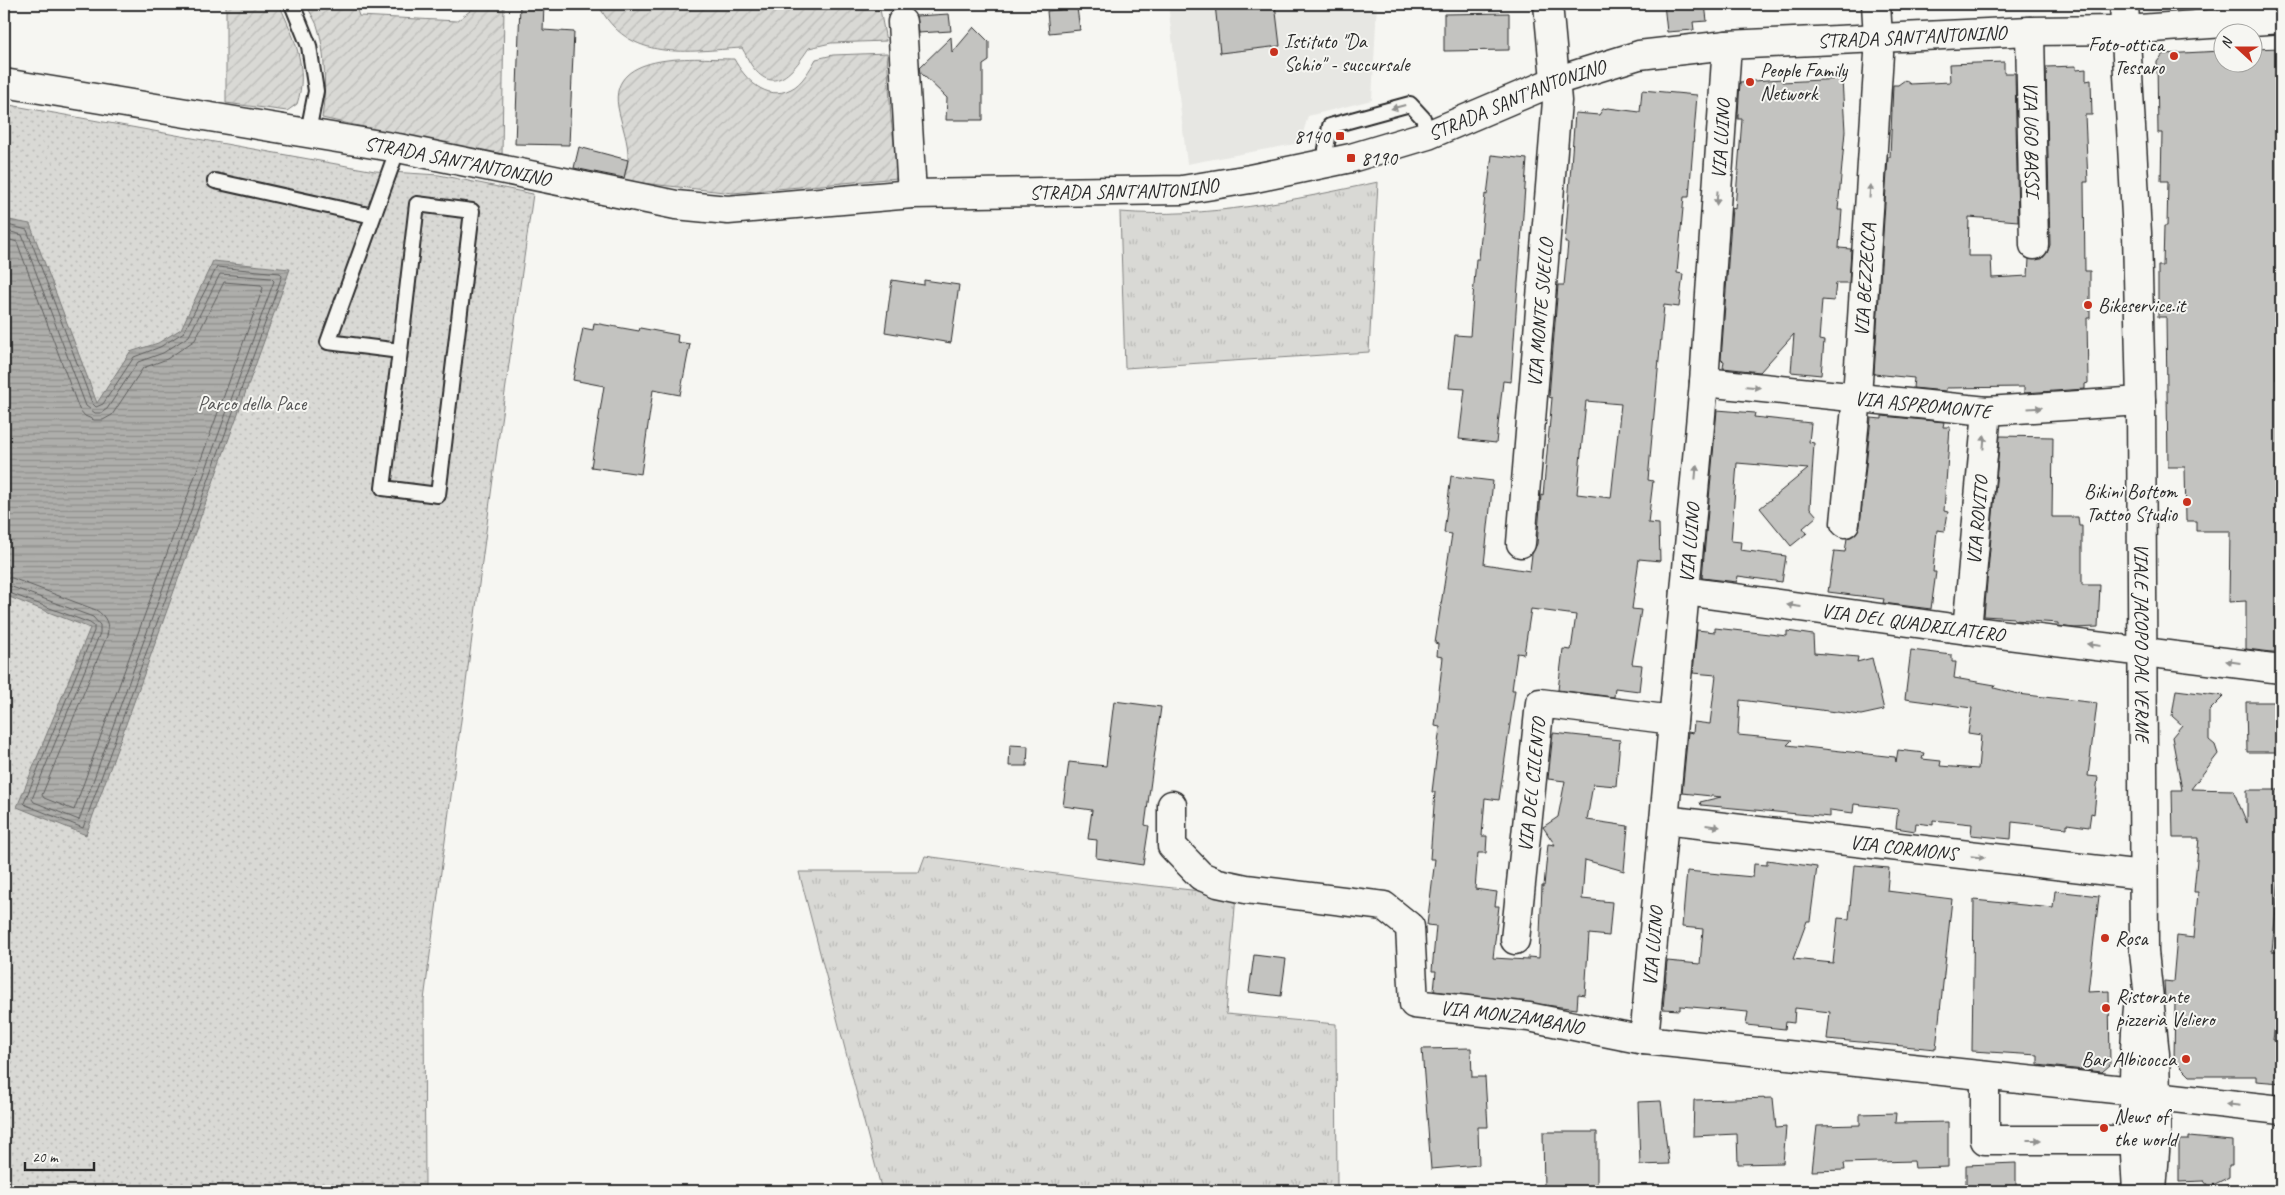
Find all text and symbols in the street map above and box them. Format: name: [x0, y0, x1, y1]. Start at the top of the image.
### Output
street label: STRADA SANT'ANTONINO: [1817, 20, 2009, 54]
north arrow: [2212, 22, 2262, 72]
place label: Istituto "Da Schio" - succursale: [1284, 29, 1411, 77]
place label: Foto-ottica Tessaro: [2088, 32, 2166, 80]
text: N: [2217, 34, 2237, 51]
marker: Istituto "Da Schio" - succursale: [1268, 46, 1280, 58]
marker: Foto-ottica Tessaro: [2168, 50, 2180, 62]
street label: STRADA SANT'ANTONINO: [1424, 54, 1610, 147]
place label: People Family Network: [1760, 58, 1848, 106]
marker: People Family Network: [1744, 76, 1756, 88]
street label: VIA UGO BASSI: [2018, 82, 2045, 200]
street label: VIA LUINO: [1706, 97, 1736, 180]
one-way arrow: [1391, 103, 1406, 111]
place label: 8140: [1294, 124, 1332, 149]
marker: 8140: [1334, 130, 1346, 142]
street label: STRADA SANT'ANTONINO: [363, 131, 554, 192]
place label: 8190: [1361, 146, 1399, 171]
marker: 8190: [1345, 152, 1357, 164]
street label: STRADA SANT'ANTONINO: [1029, 172, 1222, 205]
one-way arrow: [1867, 182, 1875, 198]
one-way arrow: [1713, 191, 1721, 207]
street label: VIA BEZZECCA: [1849, 221, 1881, 337]
street label: VIA MONTE SUELLO: [1522, 236, 1559, 388]
place label: Bikeservice.it: [2098, 293, 2187, 318]
marker: Bikeservice.it: [2082, 299, 2094, 311]
one-way arrow: [1745, 383, 1761, 391]
street label: VIA ASPROMONTE: [1853, 386, 1995, 425]
park label: Parco della Pace: [198, 391, 308, 416]
one-way arrow: [2028, 403, 2044, 411]
one-way arrow: [1980, 433, 1988, 449]
one-way arrow: [1692, 464, 1700, 480]
street label: VIA ROVITO: [1961, 473, 1994, 566]
place label: Bikini Bottom Tattoo Studio: [2084, 479, 2179, 527]
marker: Bikini Bottom Tattoo Studio: [2181, 496, 2193, 508]
street label: VIA LUINO: [1674, 500, 1706, 584]
street label: VIALE JACOPO DAL VERME: [2129, 543, 2155, 745]
street label: VIA DEL QUADRILATERO: [1820, 598, 2008, 648]
one-way arrow: [1785, 601, 1801, 609]
one-way arrow: [2085, 640, 2101, 648]
one-way arrow: [2225, 658, 2241, 666]
street label: VIA DEL CILENTO: [1512, 715, 1552, 853]
one-way arrow: [1705, 822, 1721, 830]
street label: VIA CORMONS: [1848, 829, 1962, 867]
one-way arrow: [1971, 853, 1987, 861]
street label: VIA LUINO: [1637, 904, 1669, 987]
place label: Rosa: [2115, 926, 2149, 951]
marker: Rosa: [2099, 932, 2111, 944]
place label: Ristorante pizzeria Veliero: [2116, 984, 2216, 1032]
street label: VIA MONZAMBANO: [1439, 995, 1587, 1041]
marker: Ristorante pizzeria Veliero: [2100, 1002, 2112, 1014]
place label: Bar Albicocca: [2082, 1047, 2177, 1072]
marker: Bar Albicocca: [2180, 1053, 2192, 1065]
one-way arrow: [2225, 1101, 2241, 1109]
place label: News of the world: [2114, 1104, 2180, 1152]
marker: News of the world: [2098, 1122, 2110, 1134]
one-way arrow: [2026, 1136, 2042, 1144]
scale bar: [25, 1140, 94, 1172]
text: 20 m: [32, 1148, 59, 1167]

